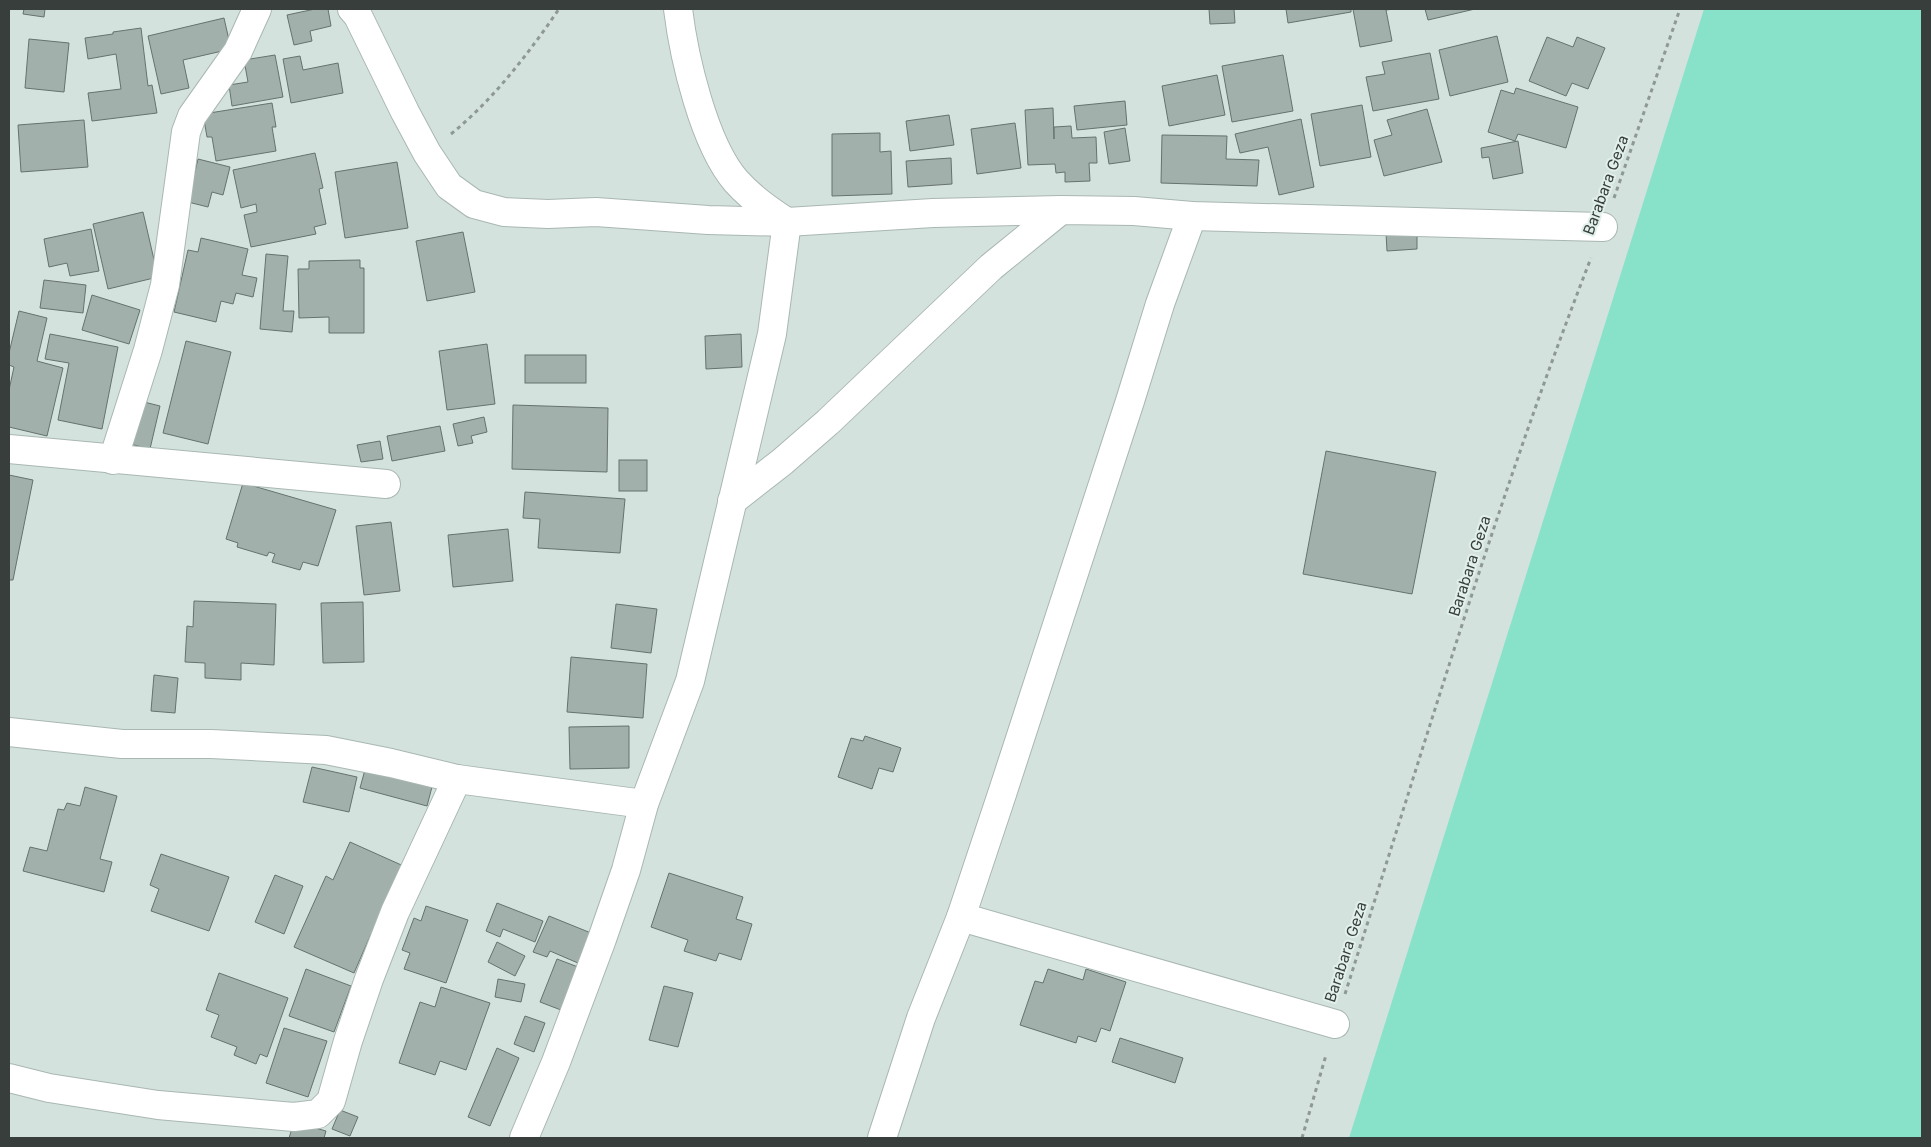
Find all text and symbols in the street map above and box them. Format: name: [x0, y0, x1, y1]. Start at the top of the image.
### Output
street label: Barabara Geza: [1579, 132, 1632, 237]
street label: Barabara Geza: [1444, 513, 1495, 619]
street label: Barabara Geza: [1320, 899, 1371, 1005]

